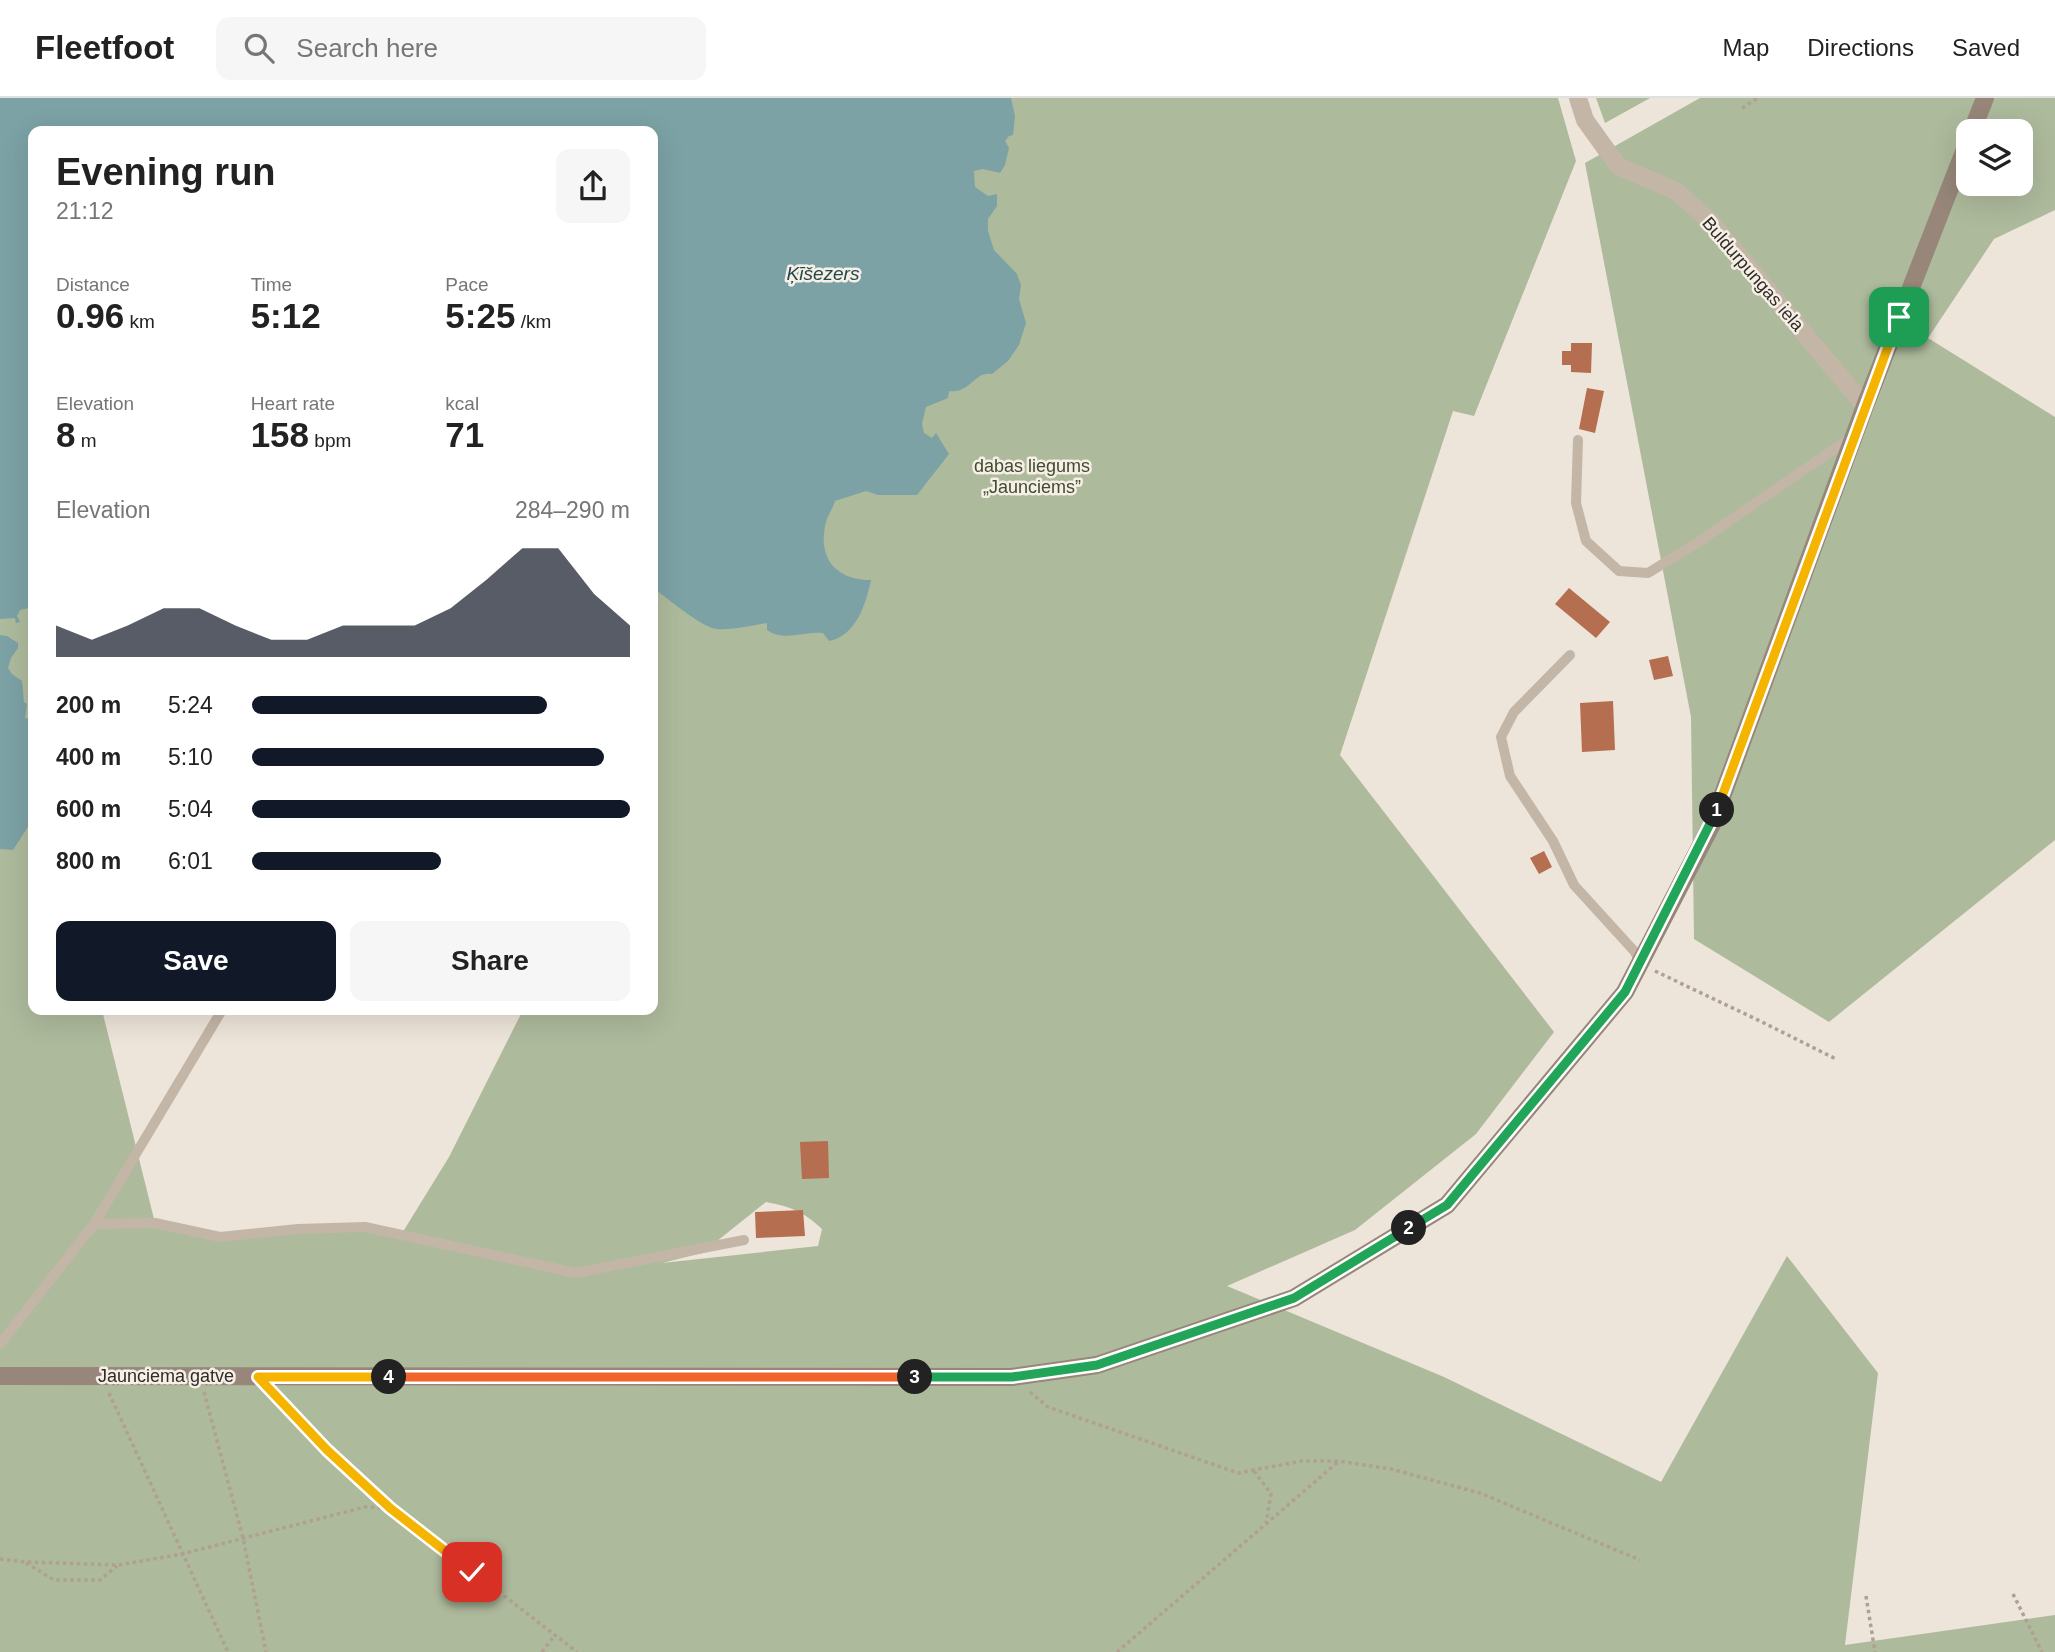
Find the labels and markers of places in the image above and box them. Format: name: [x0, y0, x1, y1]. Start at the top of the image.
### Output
pin: [1869, 287, 1929, 347]
pin: 1: [1700, 792, 1734, 828]
pin: 2: [1392, 1210, 1426, 1246]
pin: 4: [372, 1360, 406, 1394]
pin: 3: [898, 1360, 932, 1394]
pin: [442, 1542, 502, 1602]

